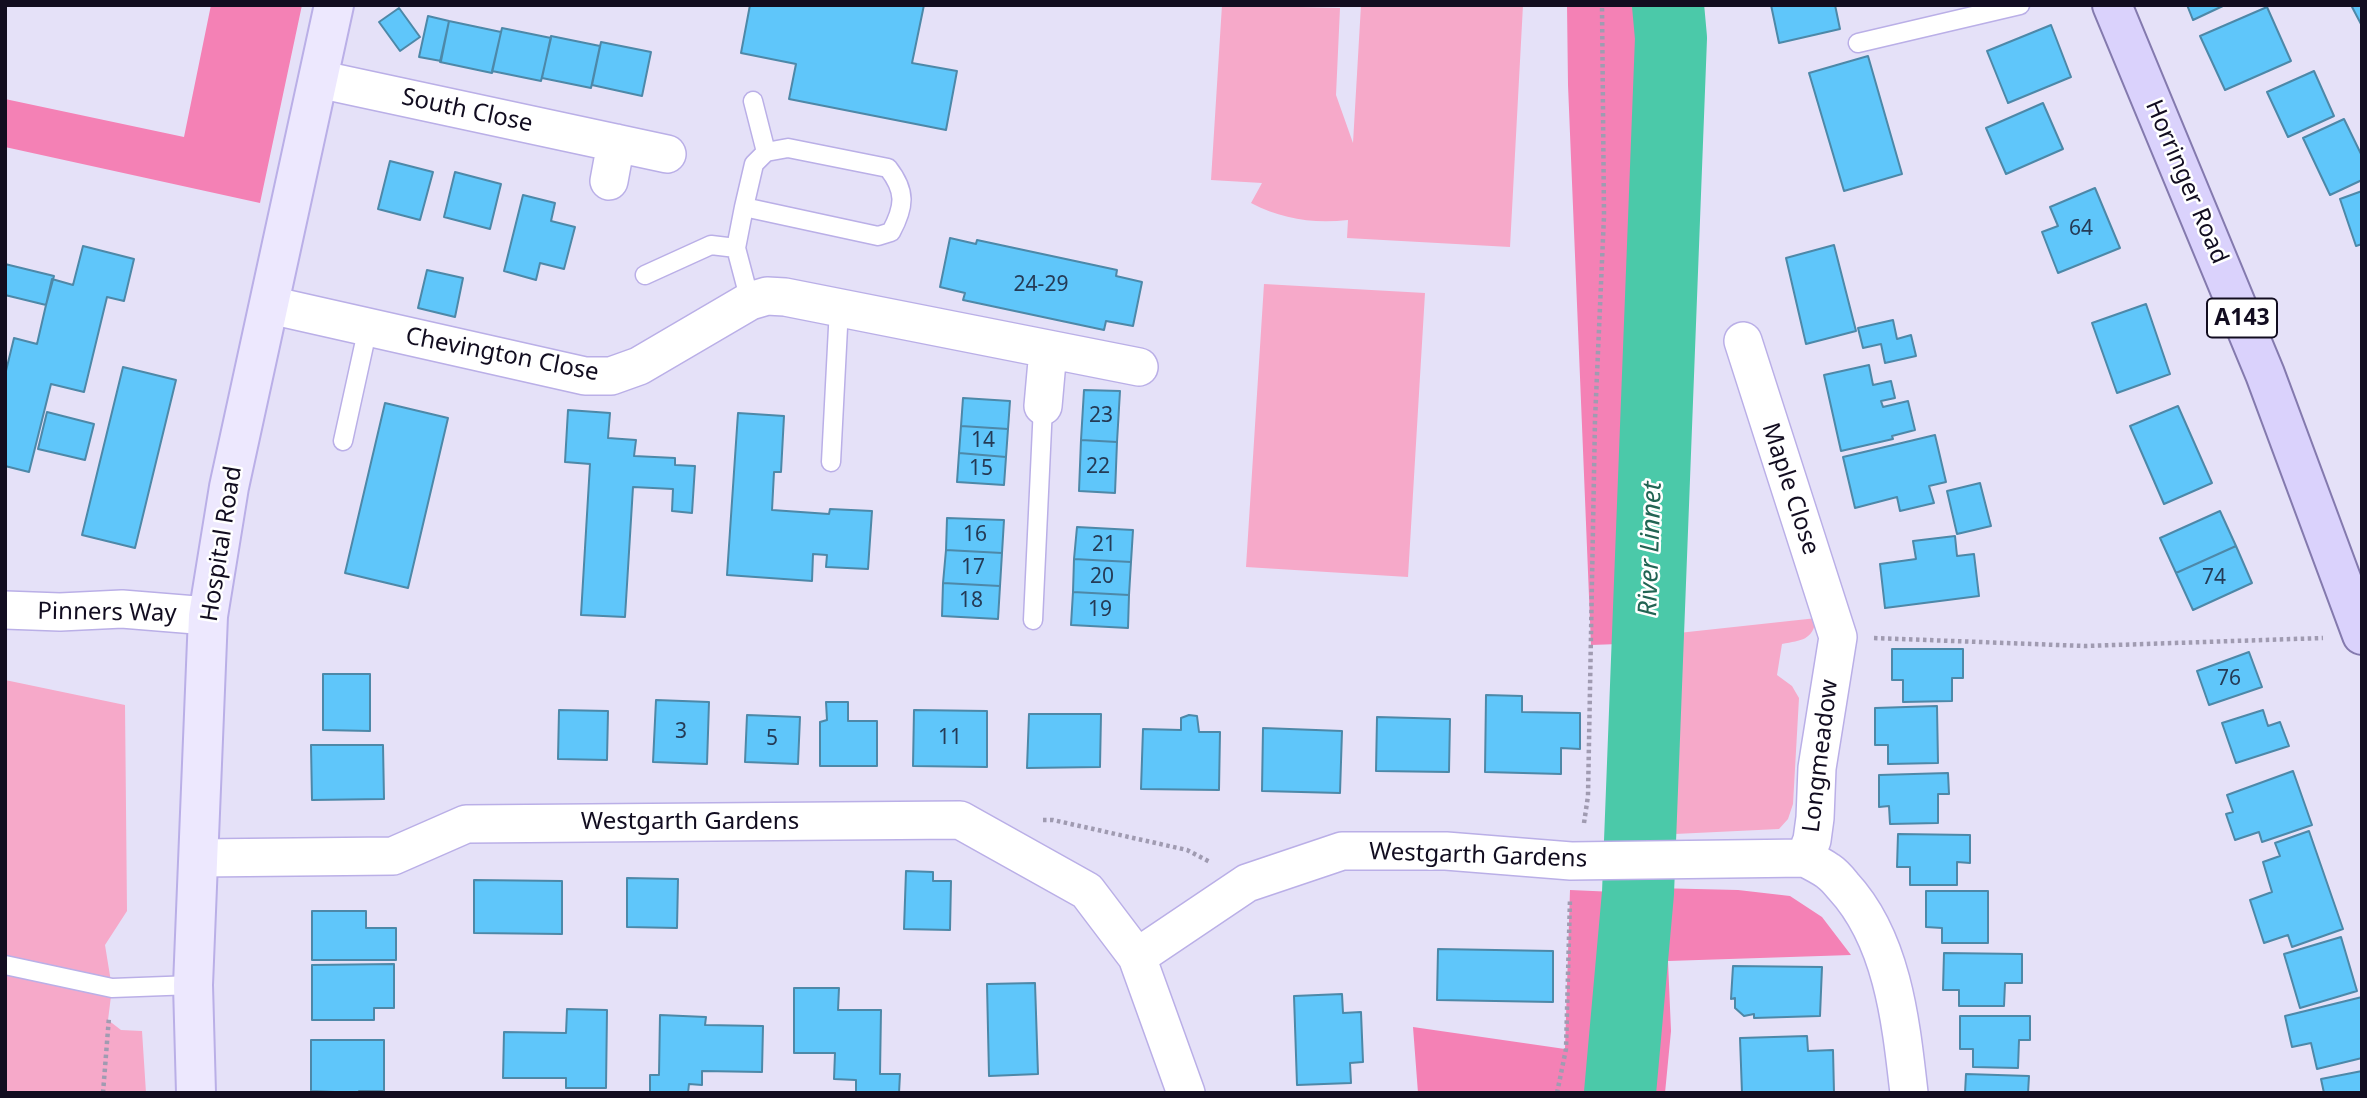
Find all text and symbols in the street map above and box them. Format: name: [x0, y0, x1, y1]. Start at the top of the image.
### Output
street label: South Close: [399, 83, 535, 139]
street label: Horringer Road: [2139, 96, 2233, 268]
house number: 64: [2069, 216, 2093, 242]
house number: 24-29: [1014, 272, 1068, 298]
road number: A143: [2207, 298, 2277, 338]
street label: Chevington Close: [403, 322, 601, 388]
house number: 23: [1089, 403, 1113, 429]
street label: Maple Close: [1755, 419, 1825, 559]
house number: 14: [971, 428, 995, 454]
house number: 22: [1086, 454, 1110, 480]
house number: 15: [969, 456, 993, 482]
street label: Hospital Road: [195, 464, 249, 624]
water label: River Linnet: [1633, 481, 1669, 617]
house number: 16: [963, 522, 987, 548]
house number: 21: [1092, 532, 1116, 558]
house number: 17: [961, 555, 985, 581]
house number: 20: [1090, 564, 1114, 590]
house number: 74: [2202, 565, 2226, 591]
house number: 18: [959, 588, 983, 614]
street label: Pinners Way: [37, 597, 177, 629]
house number: 19: [1088, 597, 1112, 623]
house number: 76: [2217, 666, 2241, 692]
street label: Longmeadow: [1797, 678, 1845, 834]
house number: 3: [675, 719, 687, 745]
house number: 11: [938, 725, 962, 751]
house number: 5: [766, 726, 778, 752]
street label: Westgarth Gardens: [581, 808, 799, 836]
street label: Westgarth Gardens: [1368, 838, 1588, 874]

